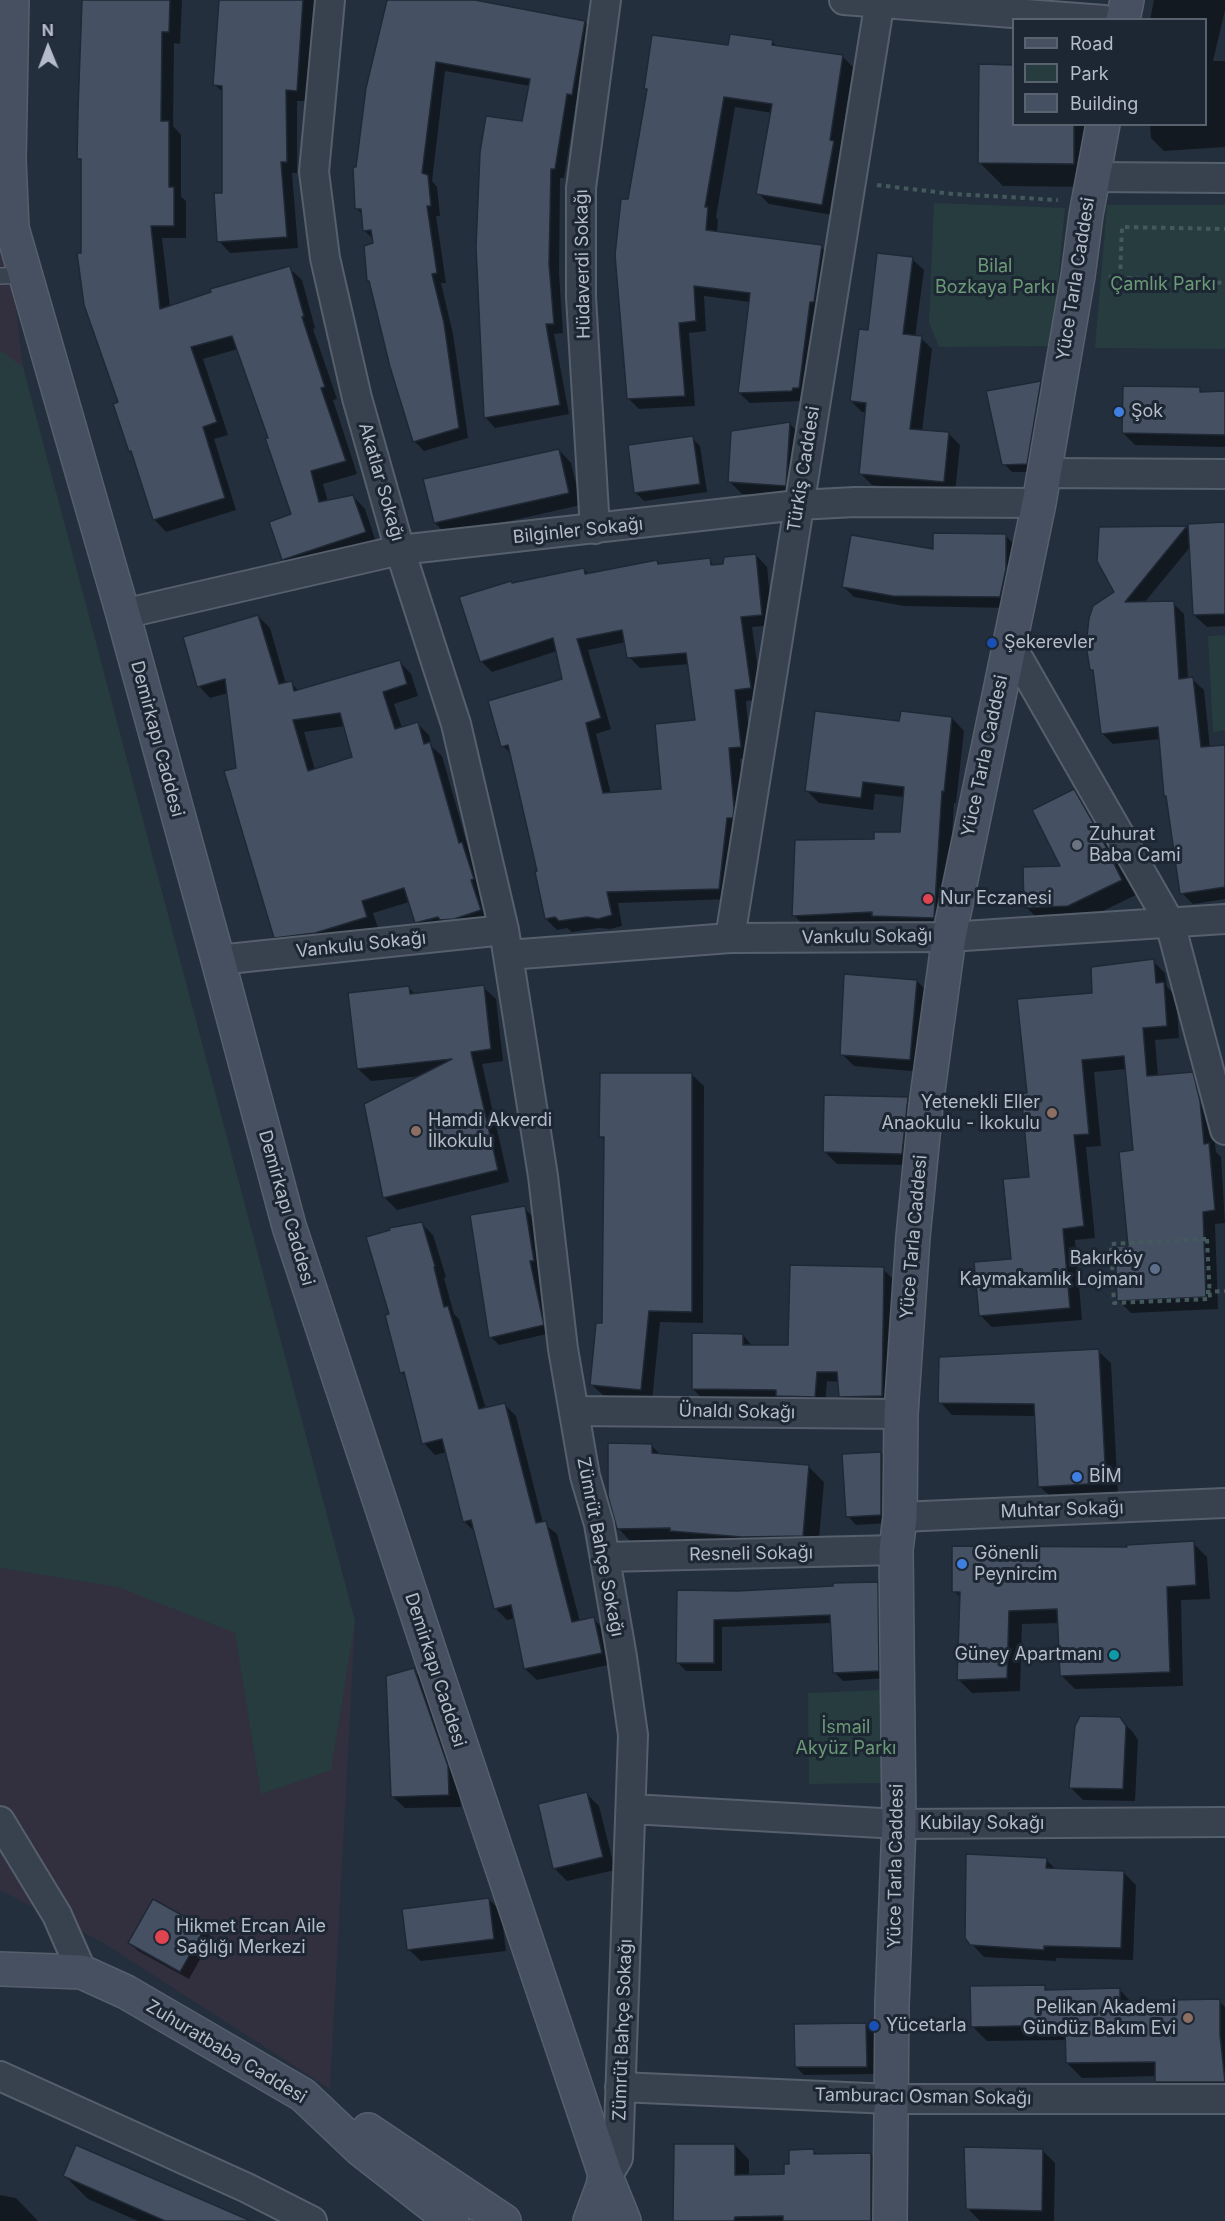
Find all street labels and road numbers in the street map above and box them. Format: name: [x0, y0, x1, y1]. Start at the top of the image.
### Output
street label: Hüdaverdi Sokağı: [571, 189, 595, 339]
street label: Yüce Tarla Caddesi: [1052, 196, 1100, 362]
street label: Türkiş Caddesi: [783, 405, 825, 533]
street label: Akatlar Sokağı: [354, 420, 408, 544]
street label: Bilginler Sokağı: [512, 513, 644, 549]
street label: Demirkapı Caddesi: [126, 659, 188, 819]
street label: Yüce Tarla Caddesi: [957, 673, 1013, 839]
street label: Vankulu Sokağı: [802, 925, 932, 949]
street label: Vankulu Sokağı: [295, 927, 427, 963]
street label: Demirkapı Caddesi: [253, 1128, 319, 1288]
street label: Yüce Tarla Caddesi: [896, 1154, 932, 1320]
street label: Ünaldı Sokağı: [678, 1400, 796, 1424]
street label: Zümrüt Bahçe Sokağı: [572, 1456, 628, 1638]
street label: Muhtar Sokağı: [1000, 1497, 1124, 1523]
street label: Resneli Sokağı: [689, 1542, 813, 1566]
street label: Demirkapı Caddesi: [400, 1590, 470, 1750]
street label: Yüce Tarla Caddesi: [884, 1784, 908, 1948]
street label: Kubilay Sokağı: [920, 1813, 1044, 1835]
street label: Zümrüt Bahçe Sokağı: [609, 1939, 637, 2121]
street label: Zuhuratbaba Caddesi: [142, 1996, 310, 2108]
street label: Tamburacı Osman Sokağı: [814, 2084, 1032, 2110]

